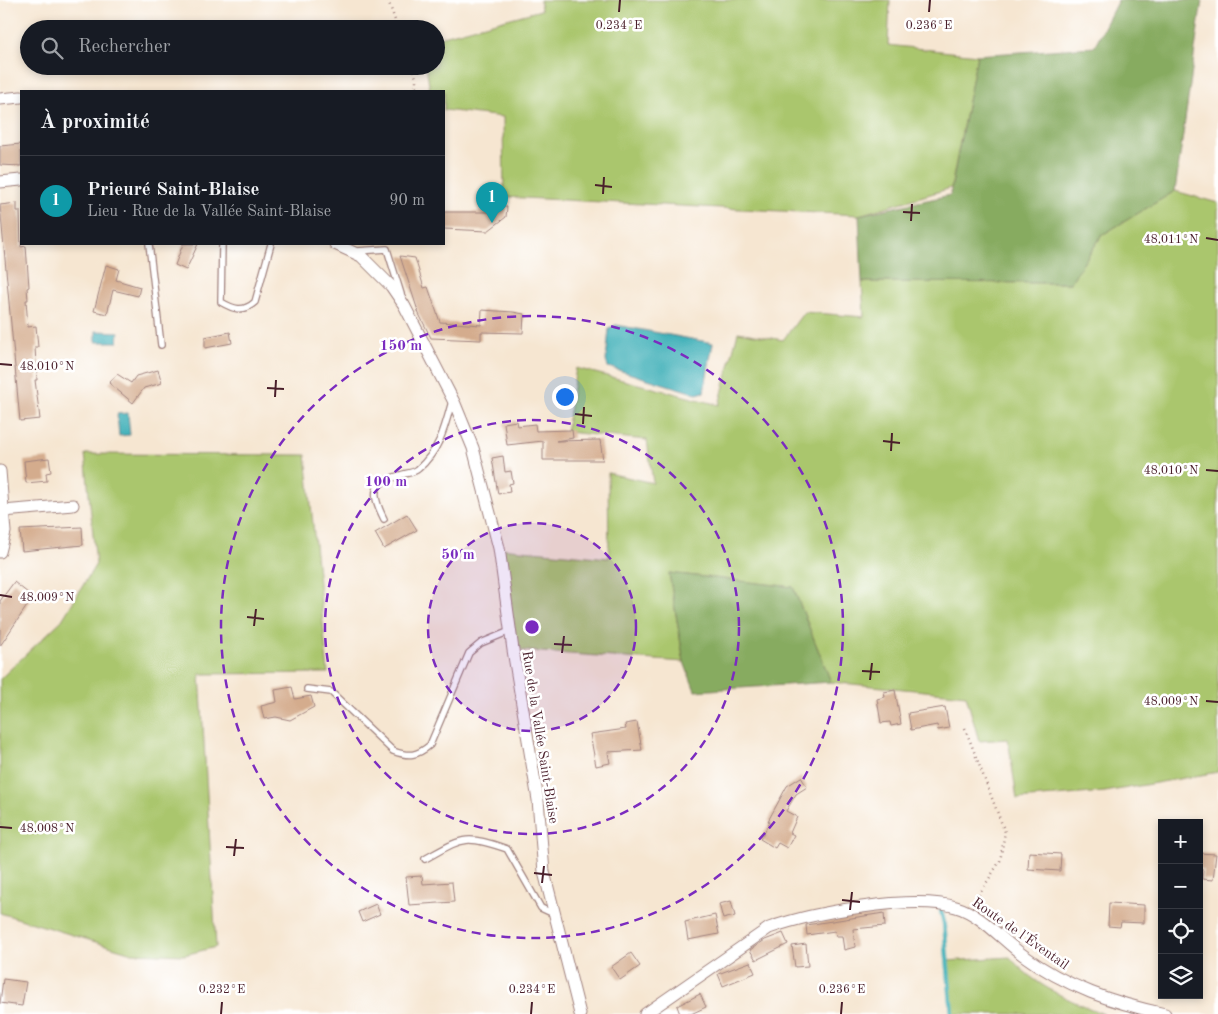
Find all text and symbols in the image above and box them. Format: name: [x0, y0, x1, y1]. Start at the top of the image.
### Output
search box: [20, 20, 445, 75]
text: 0.234°E: [596, 20, 642, 32]
text: 0.236°E: [906, 20, 952, 32]
icon: search: [38, 34, 66, 62]
text: Rechercher: [78, 38, 171, 57]
text: À proximité: [40, 112, 150, 133]
text: Prieuré Saint-Blaise: [87, 181, 259, 200]
pin: 1: [476, 182, 508, 223]
text: 1: [51, 193, 61, 209]
text: 90 m: [389, 193, 425, 209]
text: Lieu · Rue de la Vallée Saint-Blaise: [87, 204, 331, 220]
text: 48.011°N: [1144, 234, 1198, 246]
text: 150 m: [380, 339, 422, 354]
text: 48.010°N: [20, 361, 74, 373]
your location: [552, 384, 578, 410]
text: 48.010°N: [1144, 465, 1198, 477]
text: 100 m: [365, 475, 407, 490]
text: 50 m: [441, 548, 475, 563]
text: 48.009°N: [20, 592, 74, 604]
centre of rings: [523, 618, 541, 636]
street label: Rue de la Vallée Saint-Blaise: [519, 650, 561, 825]
text: 48.009°N: [1144, 696, 1198, 708]
map controls: [1158, 819, 1203, 999]
button: +: [1158, 819, 1203, 864]
text: 48.008°N: [20, 823, 74, 835]
button: −: [1158, 864, 1203, 909]
street label: Route de l'Éventail: [970, 893, 1073, 972]
button: locate: [1158, 909, 1203, 954]
button: layers: [1158, 954, 1203, 999]
text: 0.232°E: [199, 984, 245, 996]
text: 0.234°E: [509, 984, 555, 996]
text: 0.236°E: [819, 984, 865, 996]

